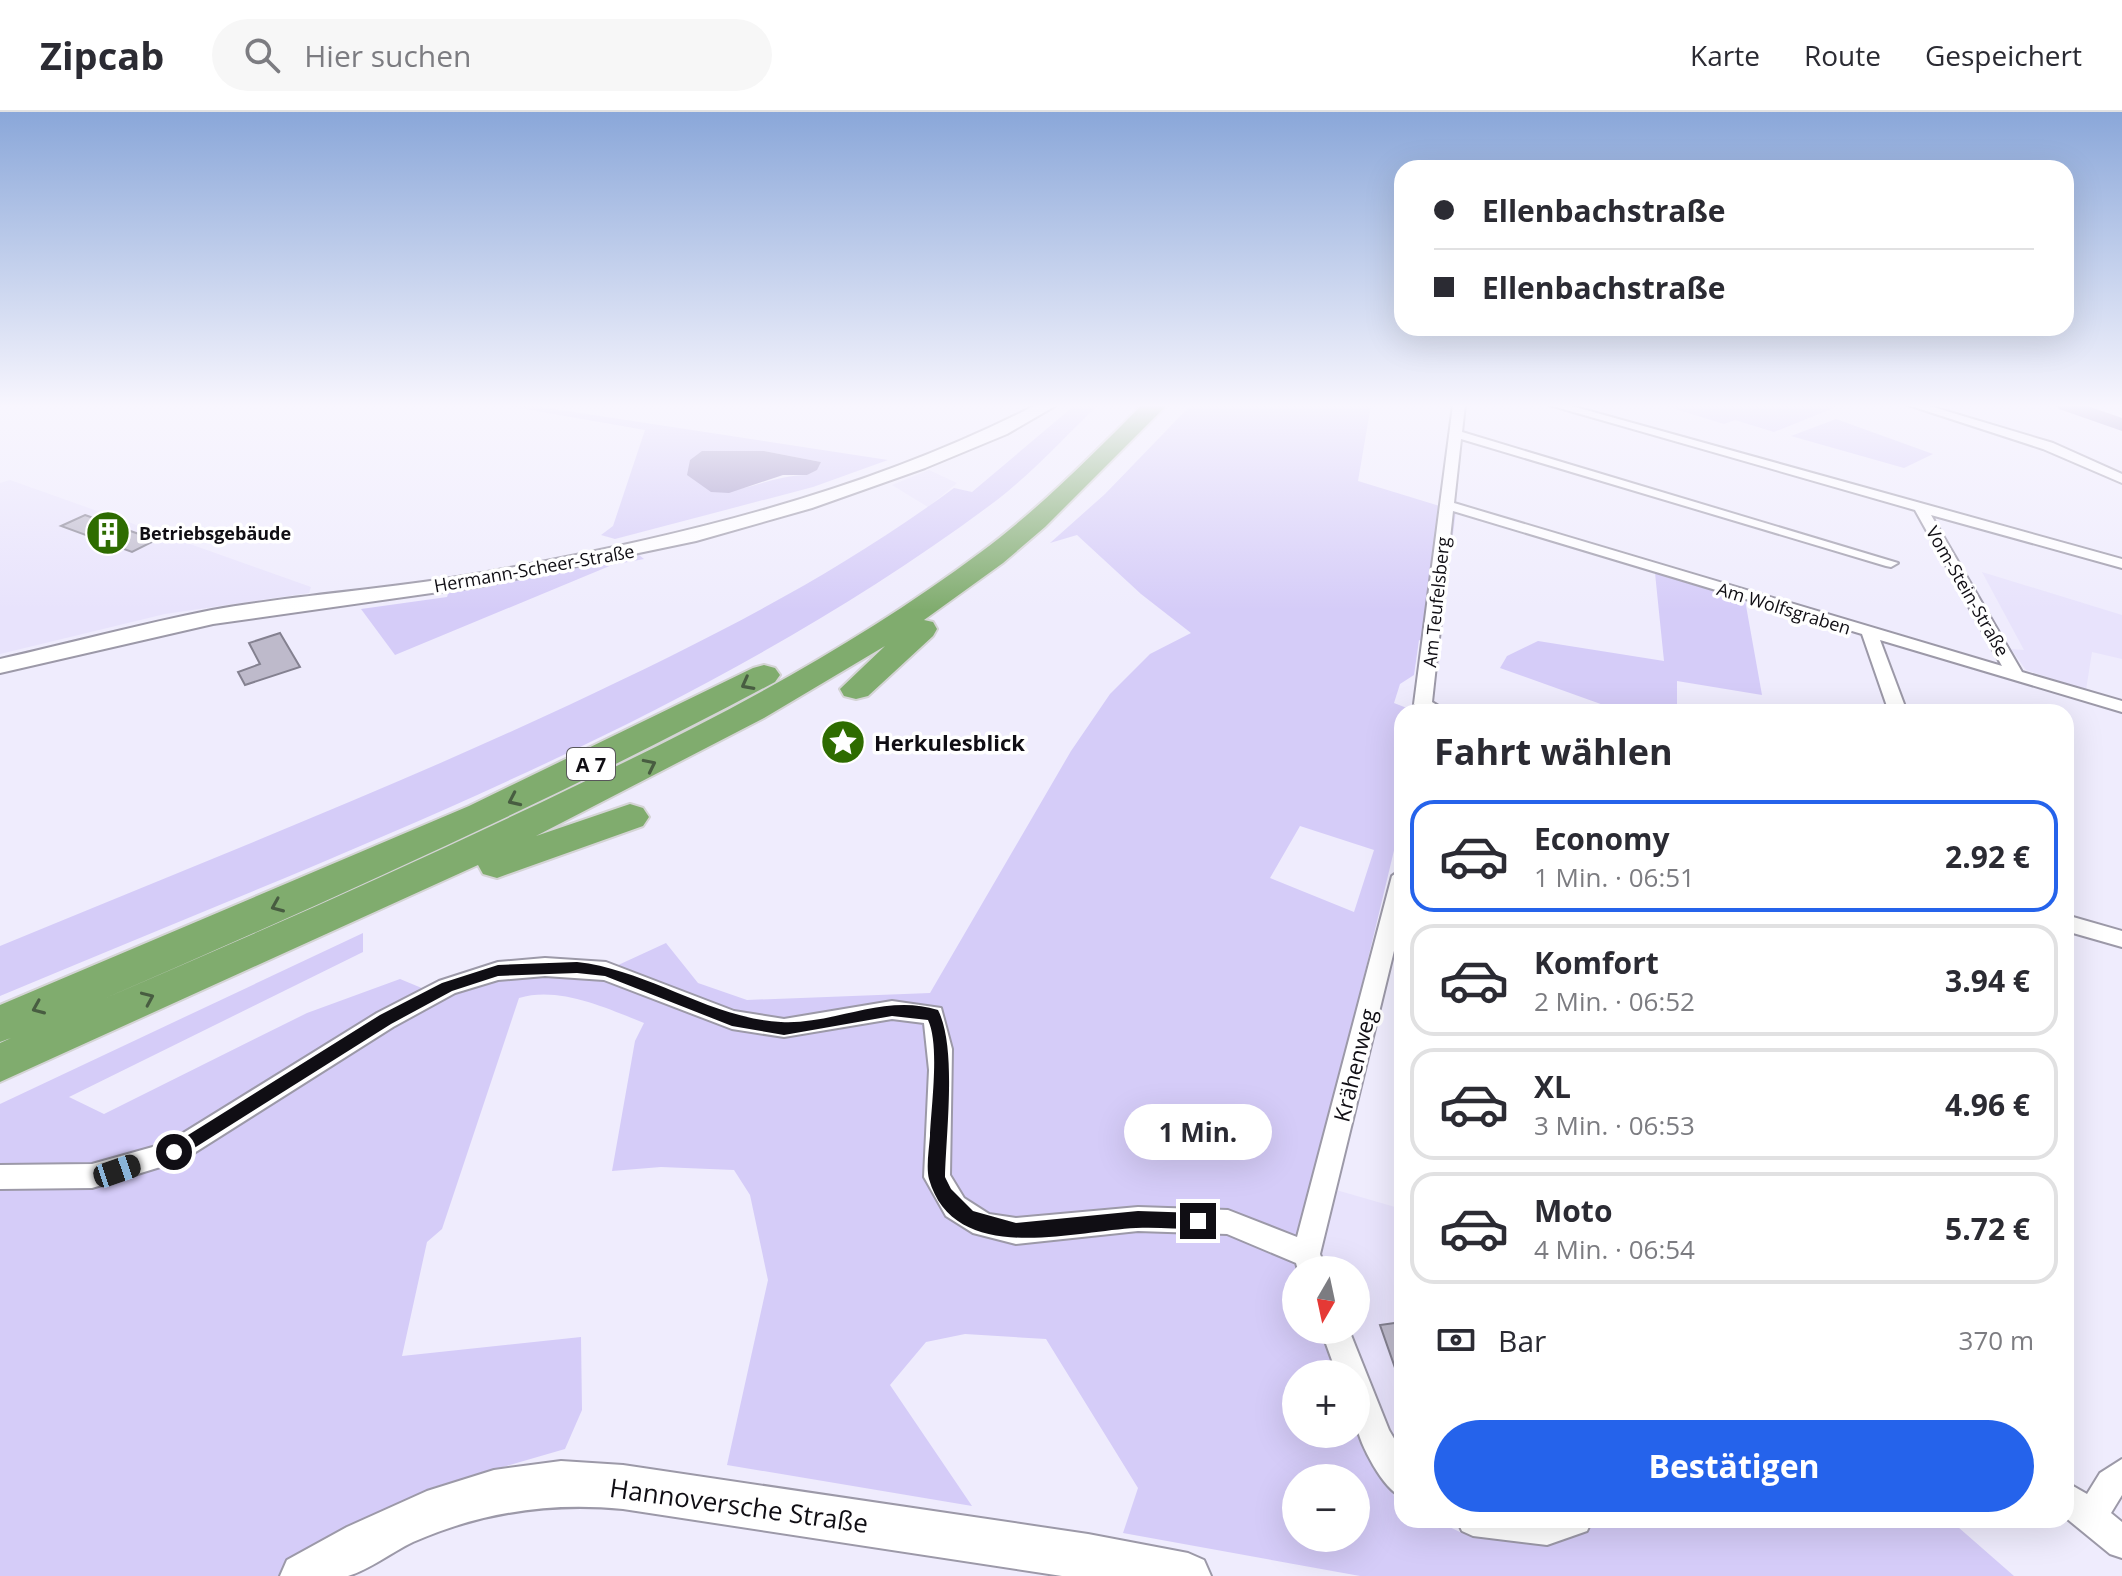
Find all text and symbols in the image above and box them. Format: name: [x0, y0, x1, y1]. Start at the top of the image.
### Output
search box: [212, 19, 772, 91]
text: Zipcab: [40, 29, 164, 81]
icon: search: [240, 33, 284, 77]
text: Hier suchen: [304, 35, 472, 76]
text: Karte: [1690, 36, 1760, 74]
text: Route: [1804, 36, 1881, 74]
text: Gespeichert: [1925, 36, 2082, 74]
text: Ellenbachstraße: [1482, 190, 1726, 231]
text: Ellenbachstraße: [1482, 267, 1726, 308]
building icon: Betriebsgebäude: [84, 509, 132, 557]
place label: Betriebsgebäude: [139, 521, 291, 545]
street label: Vom-Stein-Straße: [1921, 521, 2015, 661]
street label: Am Teufelsberg: [1417, 535, 1455, 669]
street label: Hermann-Scheer-Straße: [432, 539, 636, 597]
street label: Am Wolfsgraben: [1714, 576, 1854, 640]
one-way arrow: [741, 674, 755, 689]
place icon: Herkulesblick: [819, 718, 867, 766]
place label: Herkulesblick: [874, 727, 1025, 757]
text: Fahrt wählen: [1434, 727, 1673, 776]
road number: A 7: [567, 748, 615, 780]
one-way arrow: [641, 759, 656, 774]
one-way arrow: [508, 790, 523, 806]
text: Economy: [1534, 818, 1670, 859]
icon: car: [1438, 820, 1510, 892]
text: 2.92 €: [1945, 836, 2030, 877]
text: 1 Min. · 06:51: [1534, 859, 1695, 895]
one-way arrow: [271, 897, 285, 913]
text: Komfort: [1534, 942, 1659, 983]
icon: car: [1438, 944, 1510, 1016]
text: 3.94 €: [1945, 960, 2030, 1001]
text: 2 Min. · 06:52: [1534, 983, 1695, 1019]
one-way arrow: [140, 992, 154, 1008]
one-way arrow: [32, 998, 46, 1014]
street label: Krähenweg: [1325, 1005, 1383, 1125]
text: XL: [1534, 1066, 1571, 1107]
icon: car: [1438, 1068, 1510, 1140]
text: 4.96 €: [1945, 1084, 2030, 1125]
callout: 1 Min.: [1124, 1105, 1272, 1161]
text: 3 Min. · 06:53: [1534, 1107, 1695, 1143]
text: 1 Min.: [1159, 1114, 1237, 1150]
route start: [156, 1134, 192, 1170]
car: [90, 1152, 144, 1190]
text: Moto: [1534, 1190, 1612, 1231]
icon: car: [1438, 1192, 1510, 1264]
route end: [1180, 1203, 1216, 1239]
text: 5.72 €: [1945, 1208, 2030, 1249]
text: 4 Min. · 06:54: [1534, 1231, 1695, 1267]
north arrow: [1282, 1256, 1370, 1344]
map controls: [1282, 1256, 1370, 1552]
icon: cash: [1434, 1318, 1478, 1362]
text: Bar: [1498, 1320, 1546, 1361]
text: 370 m: [1959, 1322, 2034, 1358]
button: +: [1282, 1360, 1370, 1448]
button: Bestätigen: [1434, 1420, 2034, 1512]
button: −: [1282, 1464, 1370, 1552]
street label: Hannoversche Straße: [607, 1469, 871, 1541]

